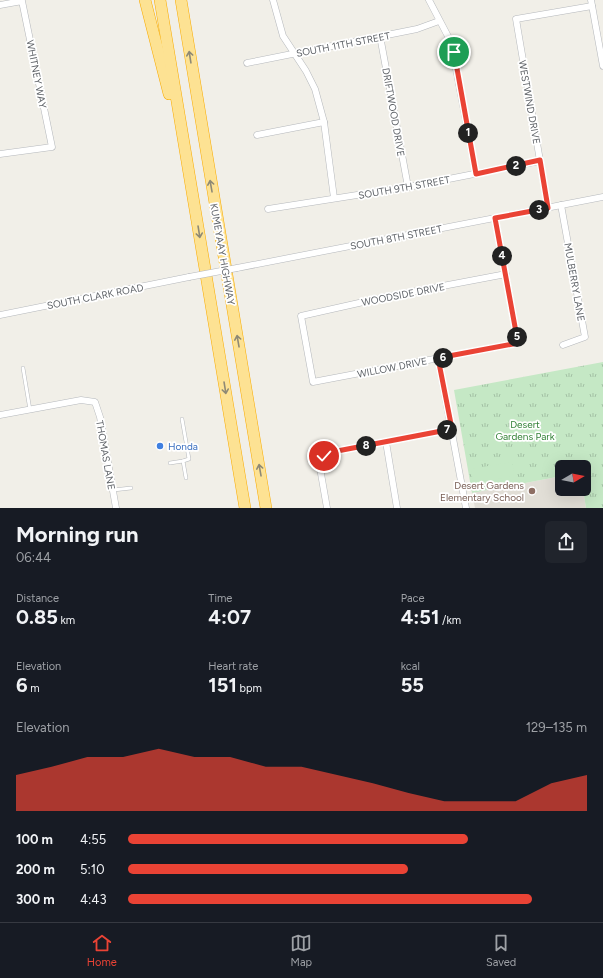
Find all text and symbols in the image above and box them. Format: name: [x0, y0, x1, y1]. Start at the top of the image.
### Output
street label: SOUTH 11TH STREET: [295, 29, 392, 60]
pin: [437, 35, 471, 69]
street label: WHITNEY WAY: [23, 39, 50, 109]
icon: arrive: [443, 41, 465, 63]
one-way arrow: [186, 51, 194, 64]
street label: WESTWIND DRIVE: [516, 59, 543, 145]
street label: DRIFTWOOD DRIVE: [379, 67, 408, 158]
pin: 1: [458, 123, 478, 143]
text: 1: [466, 126, 470, 139]
pin: 2: [506, 156, 526, 176]
text: 2: [513, 159, 519, 172]
street label: SOUTH 9TH STREET: [357, 173, 451, 202]
one-way arrow: [207, 180, 215, 193]
pin: 3: [529, 200, 549, 220]
street label: KUMEYAAY HIGHWAY: [207, 202, 238, 306]
text: 3: [536, 203, 542, 216]
street label: SOUTH 8TH STREET: [349, 222, 444, 253]
one-way arrow: [195, 225, 203, 238]
street label: MULBERRY LANE: [561, 242, 588, 322]
pin: 4: [492, 246, 512, 266]
text: 4: [499, 249, 505, 262]
street label: WOODSIDE DRIVE: [360, 280, 446, 309]
street label: SOUTH CLARK ROAD: [46, 281, 145, 312]
pin: 5: [507, 327, 527, 347]
text: 5: [514, 330, 520, 343]
one-way arrow: [234, 335, 242, 348]
pin: 6: [433, 348, 453, 368]
text: 6: [440, 351, 446, 364]
street label: WILLOW DRIVE: [356, 354, 428, 381]
one-way arrow: [221, 381, 229, 394]
park label: Desert Gardens Park: [495, 418, 555, 443]
street label: THOMAS LANE: [93, 419, 118, 491]
pin: 7: [437, 420, 457, 440]
text: 7: [444, 423, 450, 436]
pin: 8: [356, 436, 376, 456]
pin: [307, 439, 341, 473]
text: 8: [363, 439, 369, 452]
place label: Honda: [168, 440, 198, 453]
marker: Honda: [155, 441, 165, 451]
icon: check: [313, 445, 335, 467]
north arrow: [555, 460, 591, 496]
map controls: [555, 460, 591, 496]
one-way arrow: [256, 463, 264, 476]
place label: Desert Gardens Elementary School: [440, 479, 524, 504]
marker: Desert Gardens Elementary School: [527, 486, 537, 496]
text: Morning run: [16, 521, 139, 548]
button: share: [545, 521, 587, 563]
text: 06:44: [16, 550, 51, 565]
text: Distance: [16, 592, 59, 605]
text: Time: [208, 592, 232, 605]
text: Pace: [401, 592, 424, 605]
text: 0.85: [16, 605, 58, 629]
text: 4:07: [208, 605, 251, 629]
text: 4:51: [401, 605, 439, 629]
text: km: [58, 614, 75, 627]
text: /km: [439, 614, 461, 627]
text: Elevation: [16, 660, 61, 673]
text: Heart rate: [208, 660, 258, 673]
text: kcal: [401, 660, 420, 673]
text: 6: [16, 673, 28, 697]
text: 151: [208, 673, 237, 697]
text: 55: [401, 673, 424, 697]
text: m: [28, 682, 40, 695]
text: bpm: [237, 682, 262, 695]
text: Elevation: [16, 720, 69, 735]
text: 129–135 m: [526, 720, 587, 735]
text: 100 m: [16, 832, 53, 847]
text: 4:55: [80, 832, 106, 847]
text: 200 m: [16, 862, 55, 877]
text: 5:10: [80, 862, 104, 877]
text: 300 m: [16, 892, 55, 907]
text: 4:43: [80, 892, 107, 907]
tab: Home: [87, 932, 117, 969]
tab: Map: [290, 932, 312, 969]
tab: Saved: [486, 932, 516, 969]

